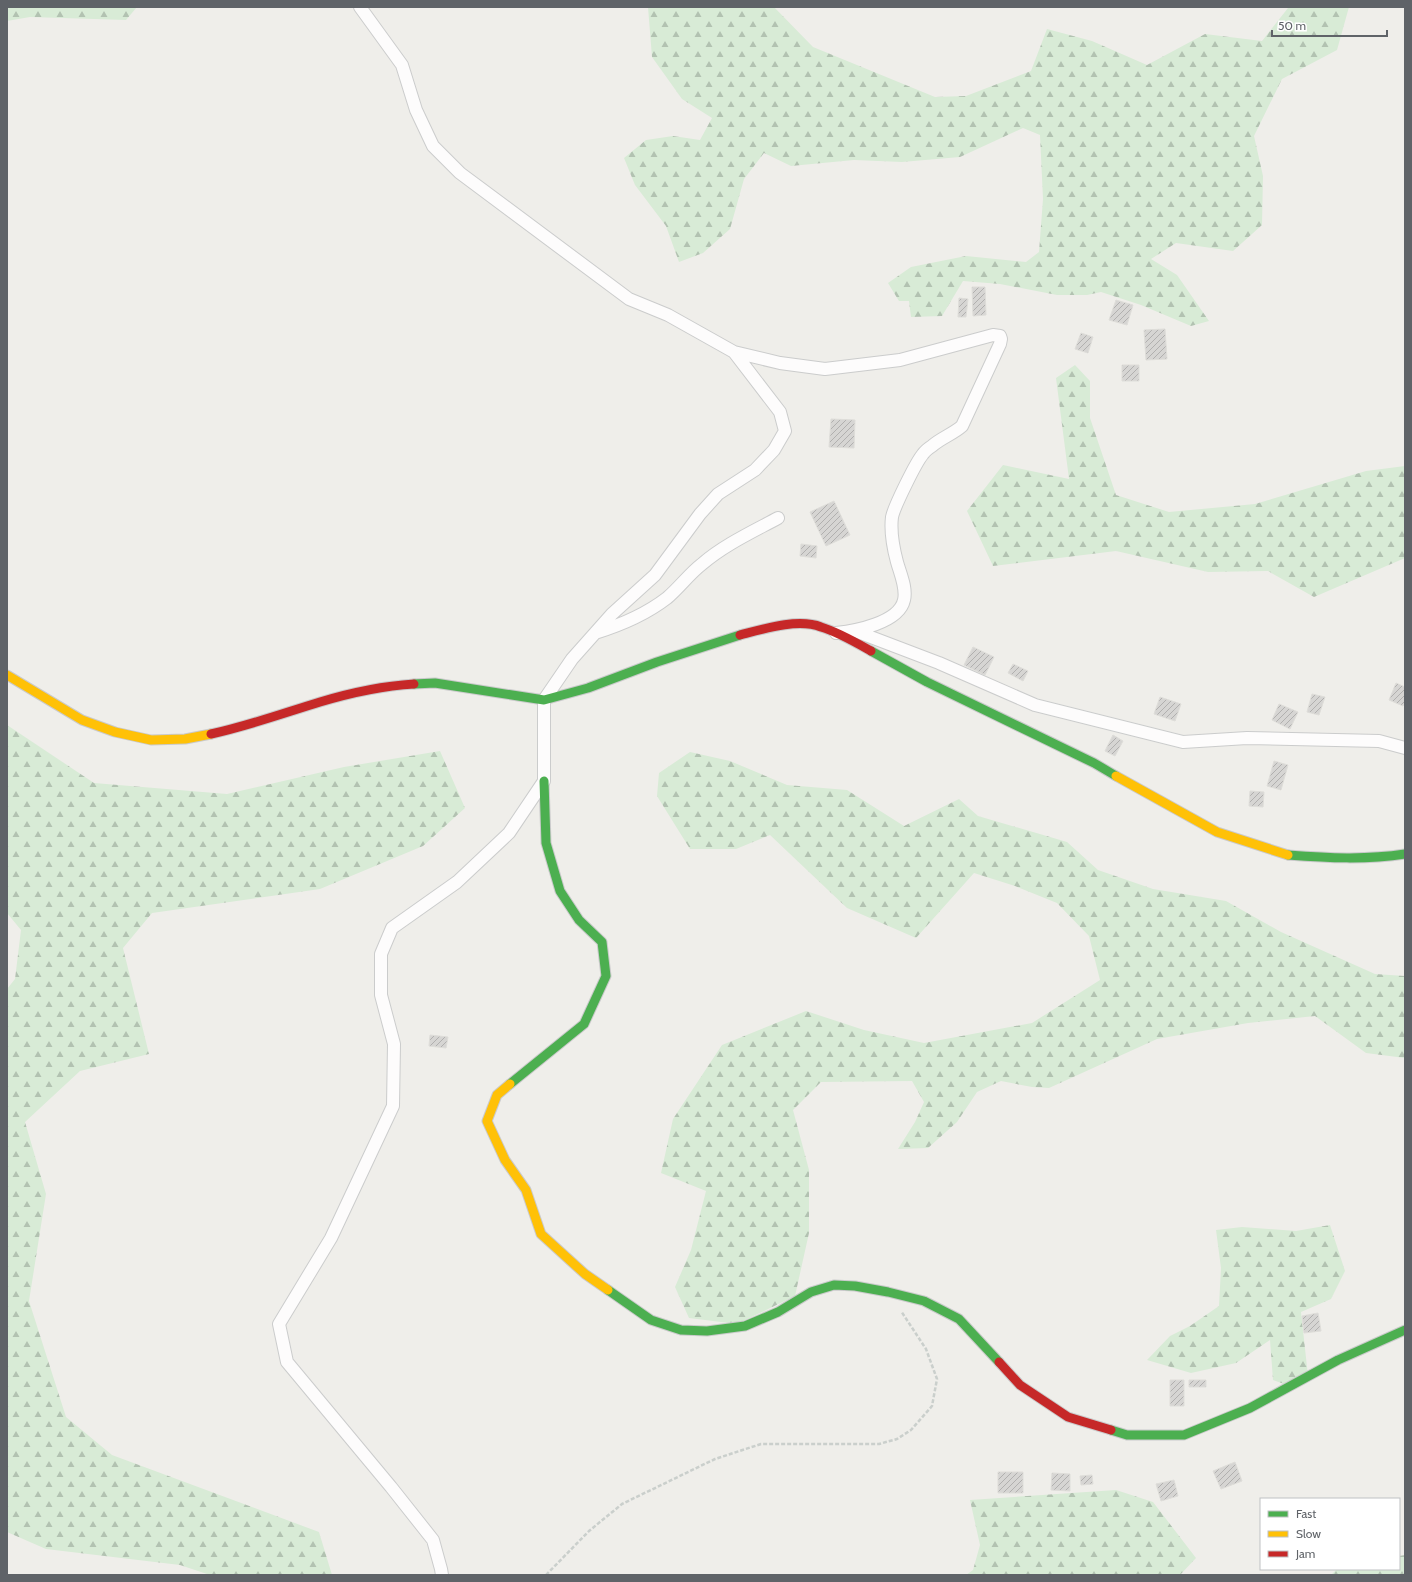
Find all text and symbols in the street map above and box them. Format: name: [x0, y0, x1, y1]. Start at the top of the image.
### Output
scale bar: [1272, 12, 1387, 38]
text: 50 m: [1278, 18, 1306, 33]
legend: [1260, 1498, 1400, 1570]
text: Fast: [1296, 1506, 1316, 1521]
text: Slow: [1296, 1526, 1321, 1541]
text: Jam: [1295, 1546, 1315, 1561]

